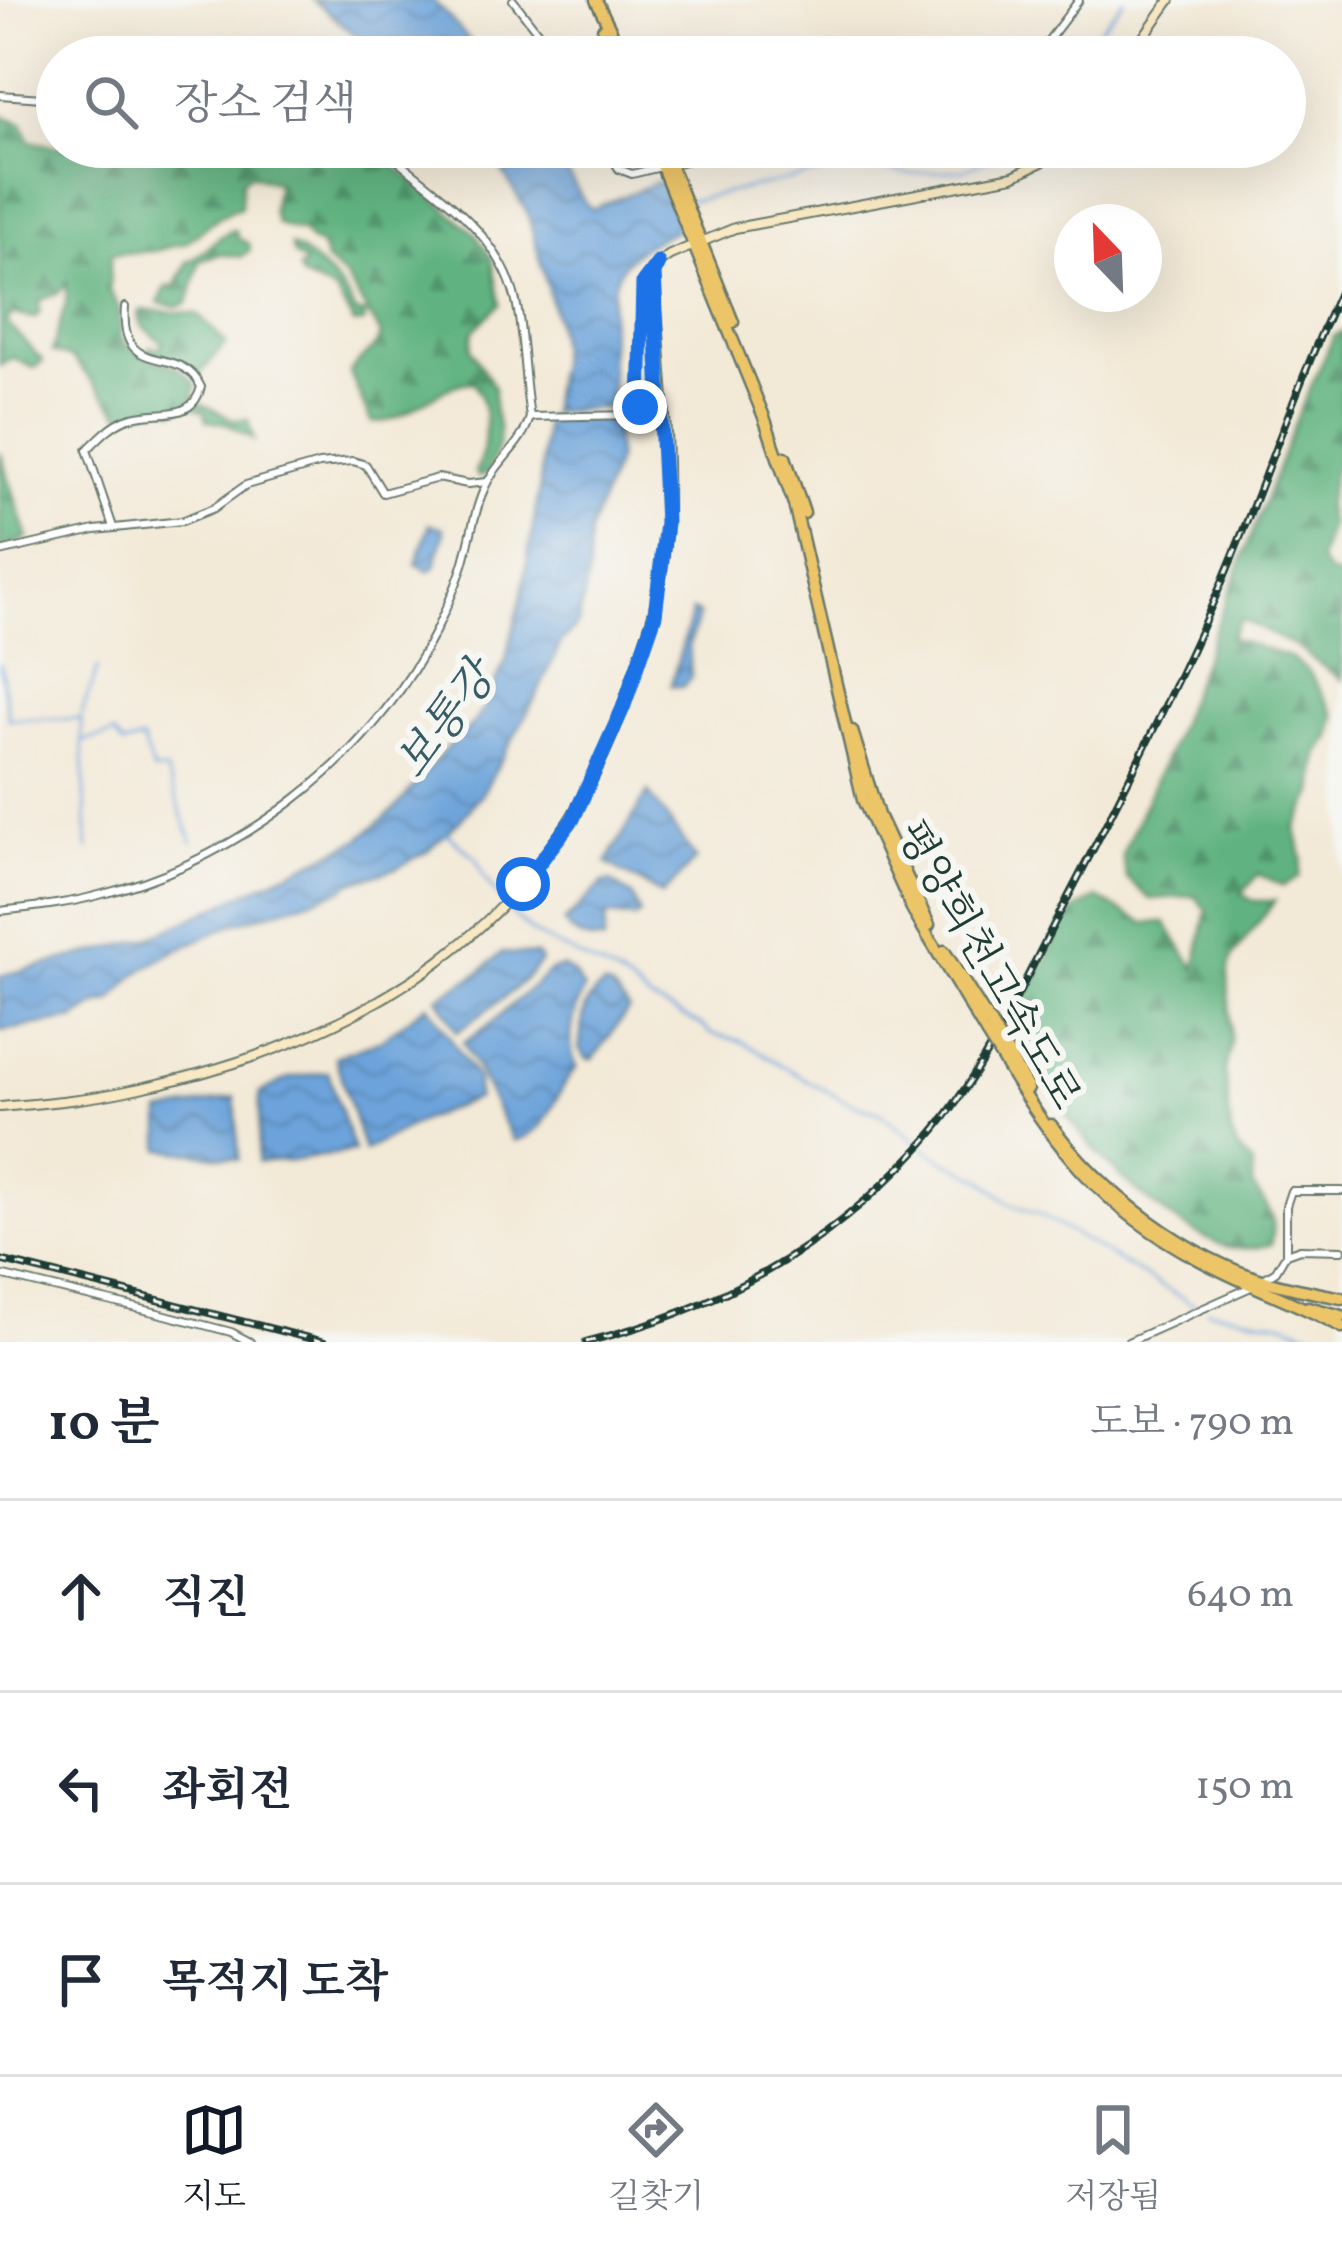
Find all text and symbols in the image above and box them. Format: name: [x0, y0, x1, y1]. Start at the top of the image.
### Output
search box: [36, 36, 1306, 168]
icon: search: [78, 69, 144, 135]
text: 장소 검색: [174, 75, 357, 138]
north arrow: [1054, 204, 1162, 312]
route end: [613, 380, 667, 434]
water label: 보통강: [383, 645, 516, 793]
street label: 평양희천고속도로: [879, 811, 1093, 1122]
route start: [496, 857, 550, 911]
text: 10 분: [48, 1390, 159, 1461]
text: 도보 · 790 m: [1090, 1397, 1294, 1451]
icon: ahead: [48, 1563, 114, 1629]
text: 직진: [162, 1569, 249, 1632]
text: 640 m: [1187, 1569, 1294, 1623]
icon: left: [48, 1755, 114, 1821]
text: 좌회전: [162, 1761, 292, 1824]
text: 150 m: [1195, 1761, 1294, 1815]
icon: arrive: [48, 1947, 114, 2013]
text: 목적지 도착: [162, 1953, 388, 2016]
tab: 지도: [181, 2097, 247, 2222]
tab: 길찾기: [608, 2097, 704, 2222]
tab: 저장됨: [1066, 2097, 1161, 2222]

